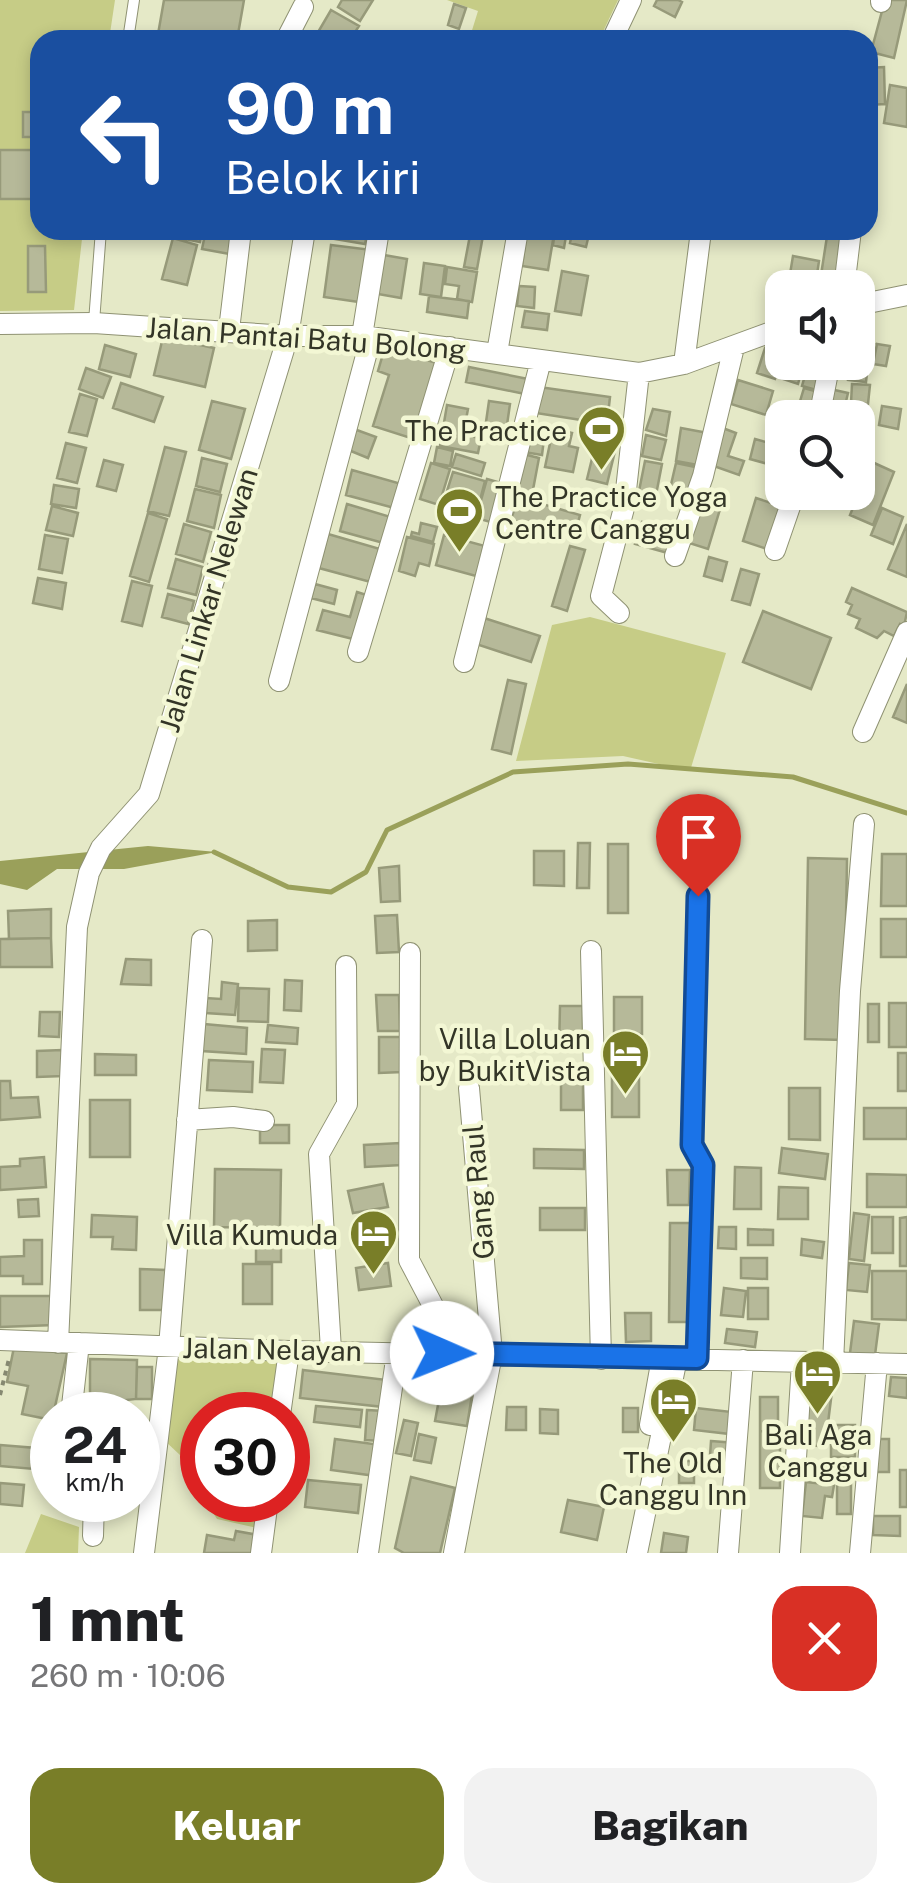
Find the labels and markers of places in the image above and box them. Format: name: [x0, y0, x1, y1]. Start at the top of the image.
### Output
sports icon: The Practice: [576, 404, 628, 472]
place label: The Practice: [405, 414, 567, 447]
place label: The Practice Yoga Centre Canggu: [495, 480, 727, 545]
sports icon: The Practice Yoga Centre Canggu: [434, 486, 486, 554]
pin: [656, 794, 741, 897]
place label: Villa Loluan by BukitVista: [419, 1022, 591, 1087]
hotel icon: Villa Loluan by BukitVista: [600, 1028, 652, 1096]
hotel icon: Villa Kumuda: [347, 1208, 399, 1276]
place label: Villa Kumuda: [166, 1218, 338, 1251]
hotel icon: Bali Aga Canggu: [792, 1348, 844, 1416]
hotel icon: The Old Canggu Inn: [647, 1376, 699, 1444]
place label: Bali Aga Canggu: [764, 1418, 872, 1483]
place label: The Old Canggu Inn: [599, 1446, 747, 1511]

